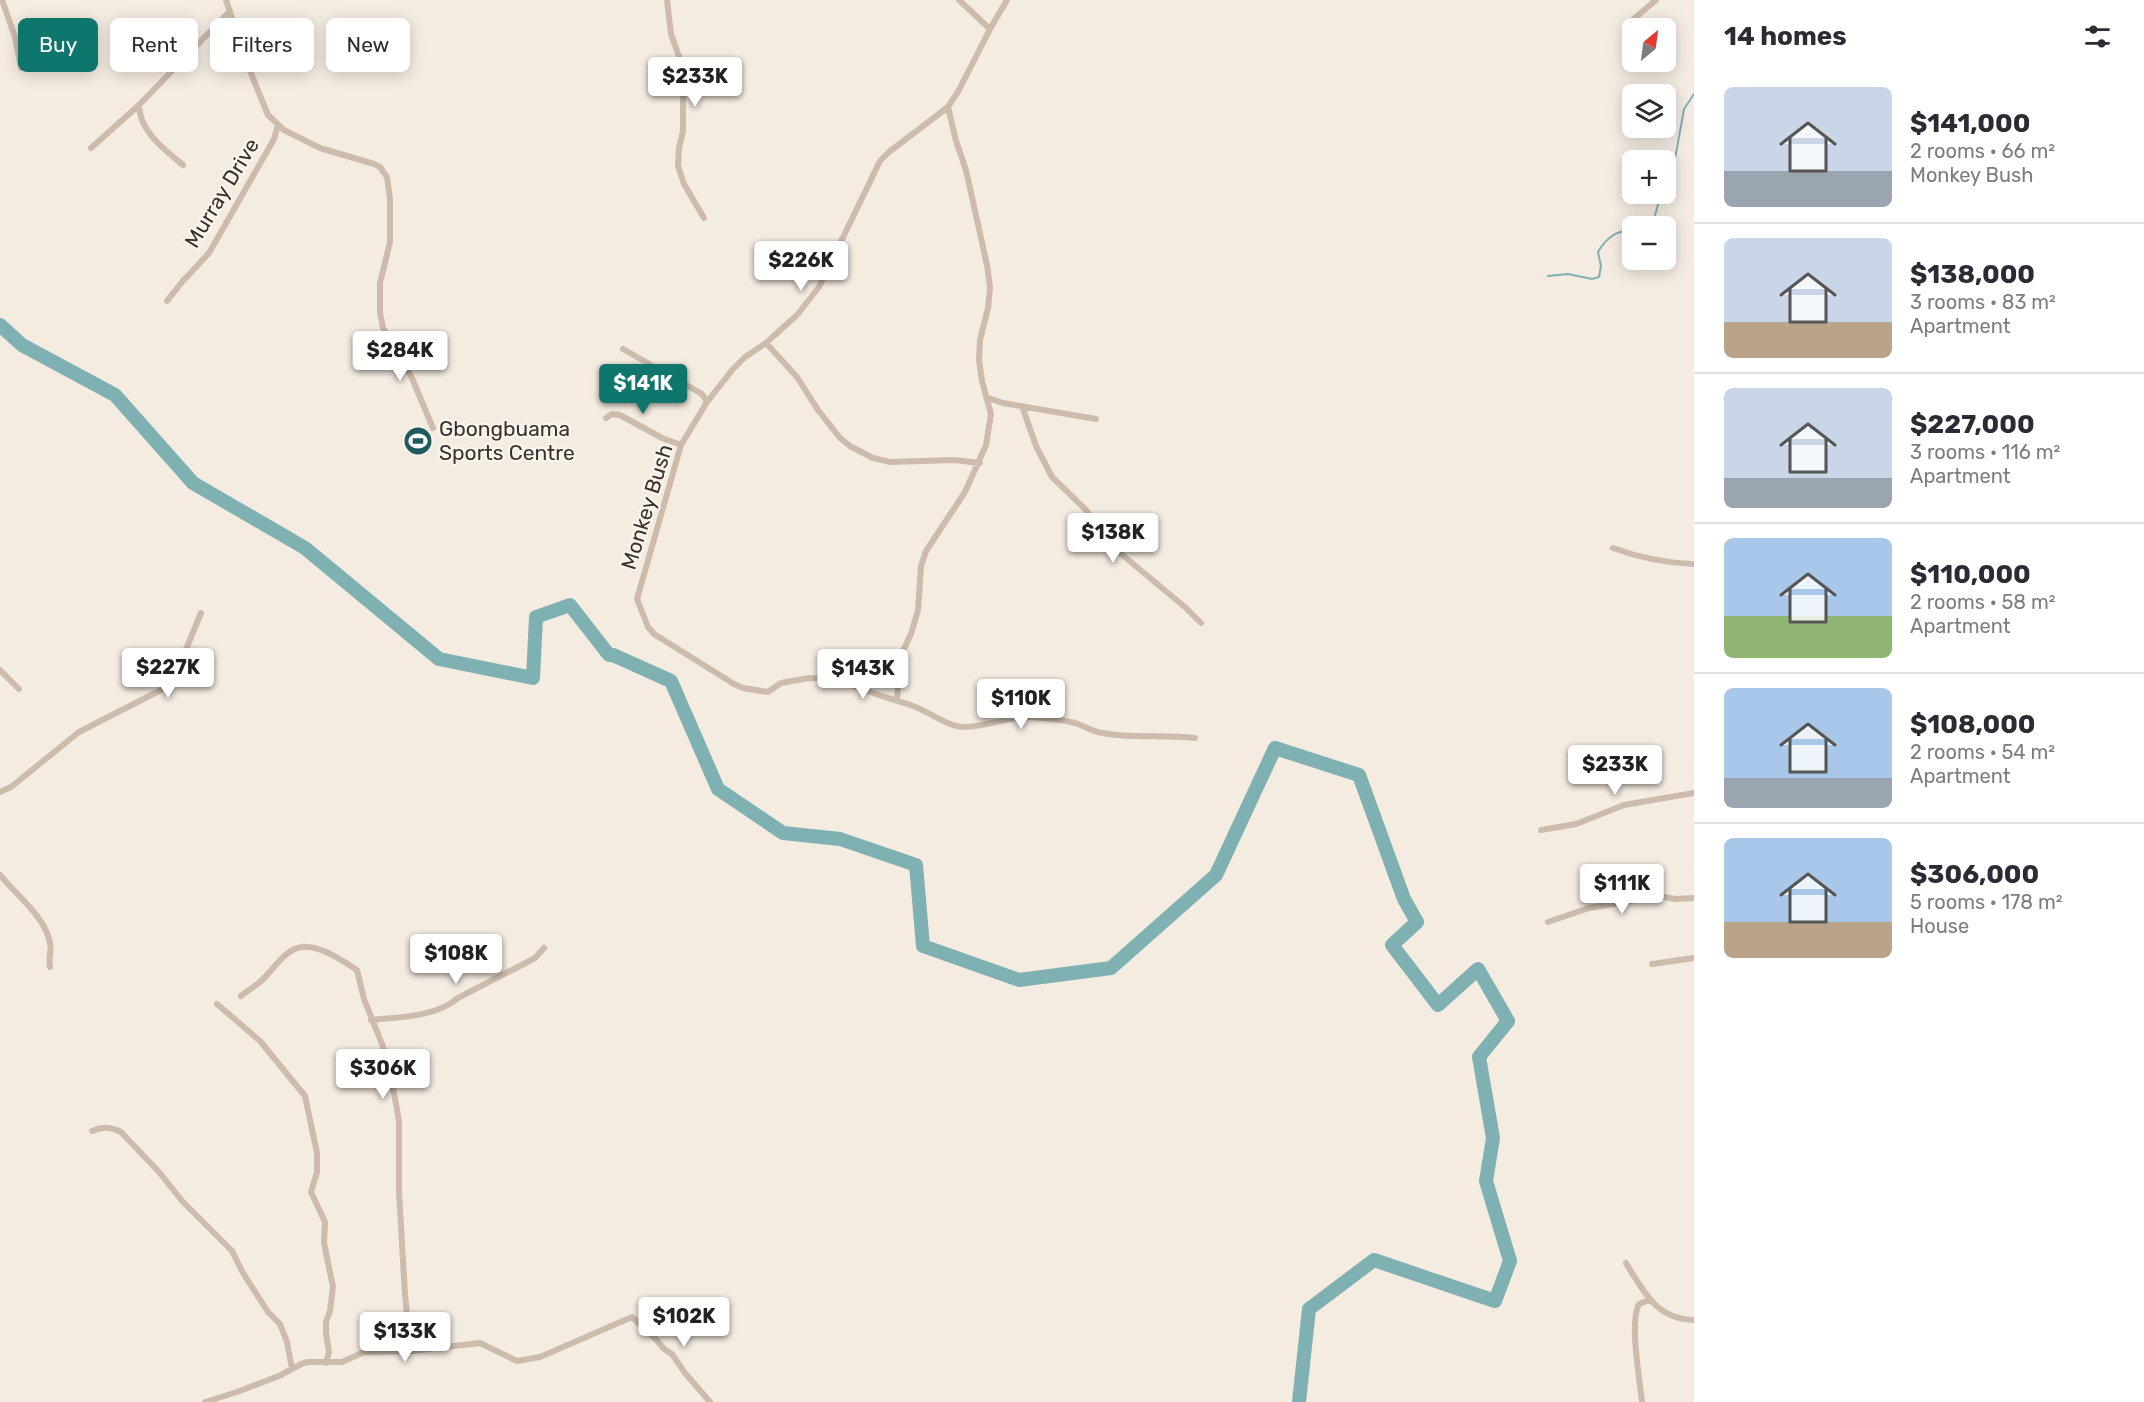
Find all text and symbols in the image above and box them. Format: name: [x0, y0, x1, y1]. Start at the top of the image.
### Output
chip: Buy: [18, 18, 98, 72]
chip: Rent: [110, 18, 198, 72]
chip: Filters: [210, 18, 314, 72]
chip: New: [326, 18, 410, 72]
north arrow: [1622, 18, 1676, 72]
map controls: [1622, 18, 1676, 270]
icon: filters: [2081, 20, 2114, 53]
text: 14 homes: [1724, 21, 1847, 52]
pin: $233K: [653, 57, 737, 108]
text: $233K: [662, 64, 728, 88]
button: layers: [1622, 84, 1676, 138]
text: $141,000: [1910, 108, 2030, 139]
icon: home: [1772, 111, 1844, 183]
street label: Murray Drive: [179, 134, 264, 252]
text: 2 rooms · 66 m²: [1910, 139, 2055, 163]
button: +: [1622, 150, 1676, 204]
text: Monkey Bush: [1910, 163, 2033, 187]
button: −: [1622, 216, 1676, 270]
pin: $226K: [759, 241, 843, 292]
text: $226K: [768, 248, 834, 272]
text: $138,000: [1910, 259, 2035, 290]
icon: home: [1772, 262, 1844, 334]
text: 3 rooms · 83 m²: [1910, 290, 2056, 314]
text: Apartment: [1910, 314, 2011, 338]
pin: $284K: [358, 331, 442, 382]
text: $284K: [367, 338, 433, 362]
pin: $141K: [601, 364, 685, 415]
text: $141K: [613, 371, 673, 395]
text: $227,000: [1910, 409, 2035, 440]
icon: home: [1772, 412, 1844, 484]
place label: Gbongbuama Sports Centre: [439, 416, 575, 465]
sports icon: Gbongbuama Sports Centre: [402, 425, 434, 457]
text: 3 rooms · 116 m²: [1910, 440, 2060, 464]
street label: Monkey Bush: [616, 441, 677, 572]
text: Apartment: [1910, 464, 2011, 488]
pin: $138K: [1071, 513, 1155, 564]
text: $138K: [1081, 520, 1145, 544]
text: $110,000: [1910, 559, 2031, 590]
icon: home: [1772, 562, 1844, 634]
text: 2 rooms · 58 m²: [1910, 590, 2056, 614]
text: Apartment: [1910, 614, 2011, 638]
pin: $227K: [126, 648, 210, 699]
pin: $143K: [821, 649, 905, 700]
text: $227K: [136, 655, 200, 679]
text: $143K: [831, 656, 895, 680]
pin: $110K: [979, 679, 1063, 730]
text: $110K: [991, 686, 1051, 710]
text: $108,000: [1910, 709, 2036, 740]
icon: home: [1772, 712, 1844, 784]
text: 2 rooms · 54 m²: [1910, 740, 2055, 764]
pin: $233K: [1573, 745, 1657, 796]
text: $233K: [1582, 752, 1648, 776]
text: Apartment: [1910, 764, 2011, 788]
text: $306,000: [1910, 859, 2039, 890]
icon: home: [1772, 862, 1844, 934]
pin: $111K: [1580, 864, 1664, 915]
text: $111K: [1594, 871, 1650, 895]
text: 5 rooms · 178 m²: [1910, 890, 2063, 914]
text: House: [1910, 914, 1969, 938]
pin: $108K: [414, 934, 498, 985]
text: $108K: [424, 941, 488, 965]
pin: $306K: [341, 1049, 425, 1100]
text: $306K: [350, 1056, 416, 1080]
pin: $102K: [642, 1297, 726, 1348]
text: $102K: [652, 1304, 716, 1328]
pin: $133K: [363, 1312, 447, 1363]
text: $133K: [374, 1319, 436, 1343]

